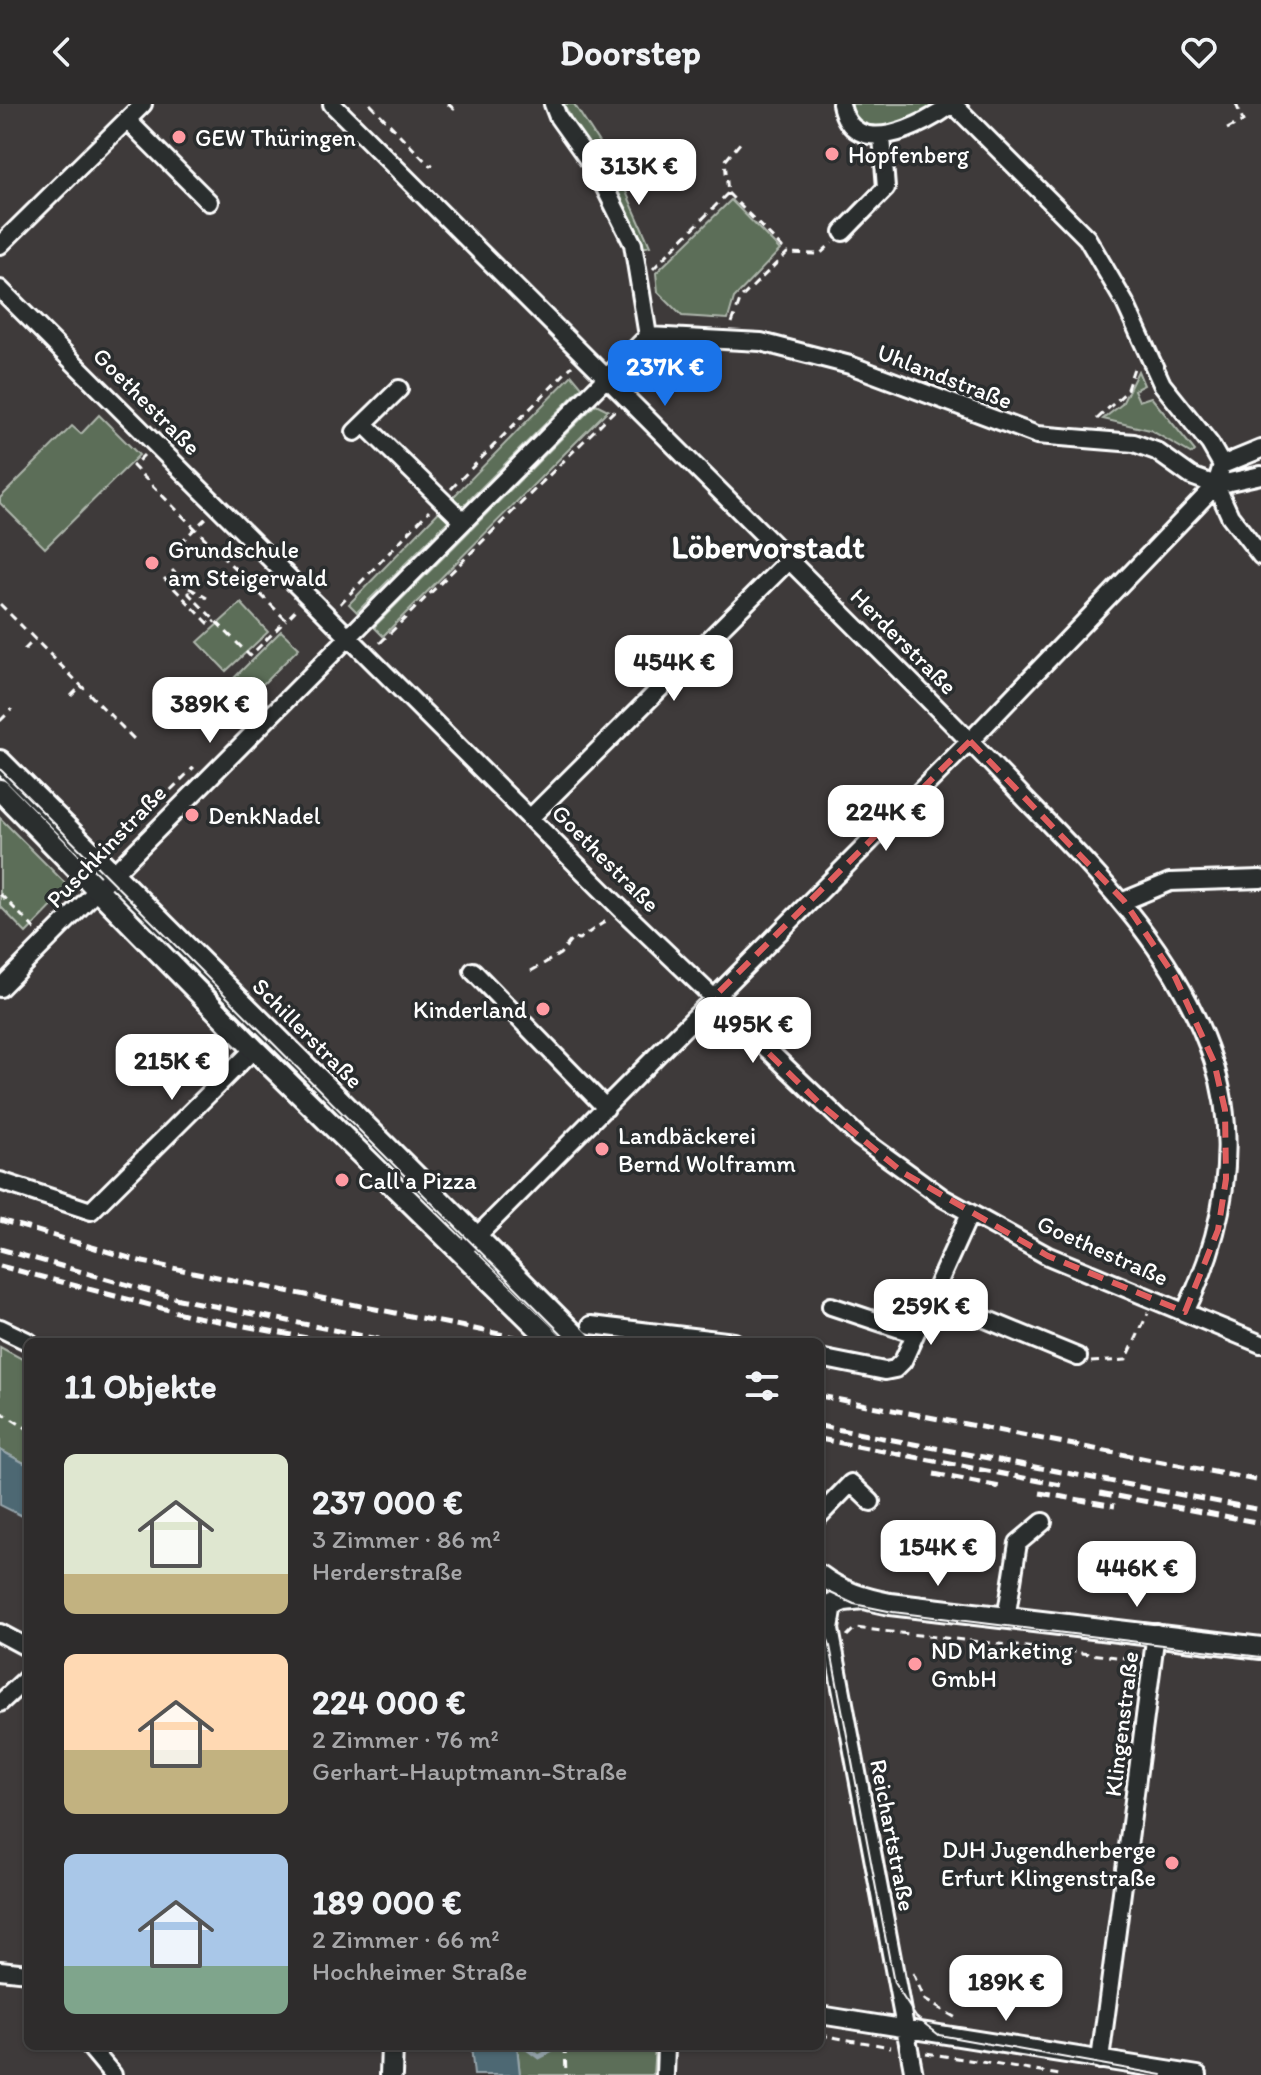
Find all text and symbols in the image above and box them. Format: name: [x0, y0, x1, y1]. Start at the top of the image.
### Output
icon: back: [40, 30, 84, 74]
icon: heart: [1177, 30, 1221, 74]
text: Doorstep: [560, 31, 701, 74]
place label: GEW Thüringen: [195, 123, 356, 152]
marker: GEW Thüringen: [170, 128, 188, 146]
pin: 313K €: [574, 139, 704, 207]
place label: Hopfenberg: [848, 140, 970, 169]
marker: Hopfenberg: [823, 145, 841, 163]
text: 313K €: [600, 149, 678, 181]
street label: Uhlandstraße: [873, 337, 1017, 415]
pin: 237K €: [600, 340, 730, 408]
street label: Goethestraße: [87, 341, 207, 461]
text: 237K €: [626, 350, 704, 382]
district label: Löbervorstadt: [672, 528, 864, 566]
place label: Grundschule am Steigerwald: [168, 535, 328, 592]
marker: Grundschule am Steigerwald: [143, 554, 161, 572]
street label: Herderstraße: [845, 582, 963, 700]
pin: 454K €: [609, 635, 739, 703]
text: 454K €: [633, 645, 715, 677]
pin: 389K €: [145, 677, 275, 745]
text: 389K €: [170, 687, 250, 719]
street label: Puschkinstraße: [40, 778, 172, 914]
pin: 224K €: [821, 785, 951, 853]
text: 224K €: [846, 795, 926, 827]
street label: Goethestraße: [546, 798, 666, 918]
place label: DenkNadel: [208, 801, 321, 830]
marker: DenkNadel: [183, 806, 201, 824]
street label: Schillerstraße: [247, 972, 369, 1094]
place label: Kinderland: [413, 995, 527, 1024]
pin: 495K €: [688, 997, 818, 1065]
marker: Kinderland: [534, 1000, 552, 1018]
text: 495K €: [713, 1007, 793, 1039]
pin: 215K €: [107, 1034, 237, 1102]
text: 215K €: [134, 1044, 210, 1076]
place label: Landbäckerei Bernd Wolframm: [618, 1121, 796, 1178]
marker: Landbäckerei Bernd Wolframm: [593, 1140, 611, 1158]
place label: Call a Pizza: [358, 1166, 477, 1195]
marker: Call a Pizza: [333, 1171, 351, 1189]
street label: Goethestraße: [1033, 1208, 1173, 1292]
pin: 259K €: [866, 1279, 996, 1347]
text: 259K €: [892, 1289, 970, 1321]
icon: filters: [740, 1364, 784, 1408]
text: 11 Objekte: [64, 1366, 217, 1407]
text: 237 000 €: [312, 1482, 463, 1523]
icon: home: [128, 1486, 224, 1582]
pin: 154K €: [873, 1520, 1003, 1588]
text: 3 Zimmer · 86 m²: [312, 1523, 501, 1555]
text: 154K €: [899, 1530, 977, 1562]
pin: 446K €: [1072, 1541, 1202, 1609]
text: 446K €: [1096, 1551, 1178, 1583]
text: Herderstraße: [312, 1555, 463, 1587]
place label: ND Marketing GmbH: [931, 1636, 1074, 1693]
street label: Klingenstraße: [1098, 1650, 1144, 1798]
marker: ND Marketing GmbH: [906, 1655, 924, 1673]
text: 224 000 €: [312, 1682, 466, 1723]
icon: home: [128, 1686, 224, 1782]
text: 2 Zimmer · 76 m²: [312, 1723, 499, 1755]
text: Gerhart-Hauptmann-Straße: [312, 1755, 627, 1787]
street label: Reichartstraße: [864, 1756, 922, 1914]
place label: DJH Jugendherberge Erfurt Klingenstraße: [941, 1835, 1156, 1892]
marker: DJH Jugendherberge Erfurt Klingenstraße: [1163, 1854, 1181, 1872]
text: 189 000 €: [312, 1882, 462, 1923]
icon: home: [128, 1886, 224, 1982]
text: 2 Zimmer · 66 m²: [312, 1923, 500, 1955]
text: Hochheimer Straße: [312, 1955, 527, 1987]
pin: 189K €: [941, 1955, 1071, 2023]
text: 189K €: [967, 1965, 1045, 1997]

